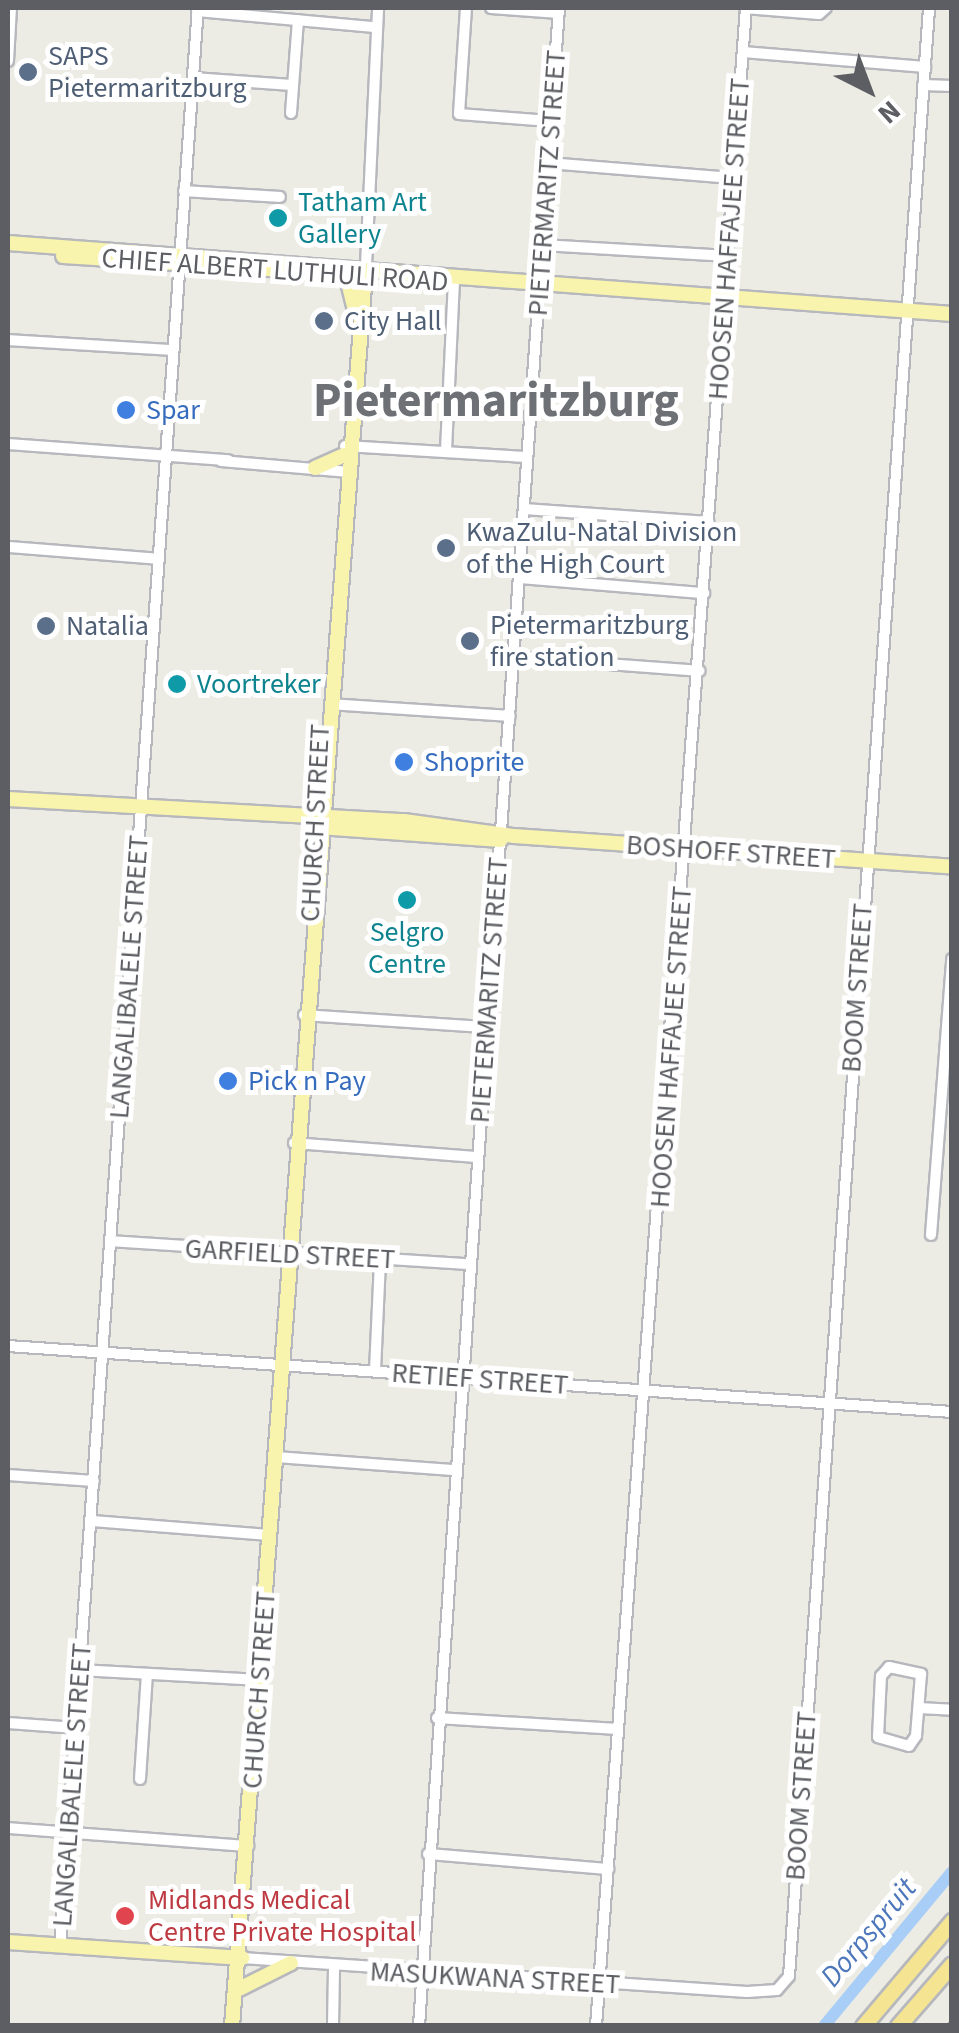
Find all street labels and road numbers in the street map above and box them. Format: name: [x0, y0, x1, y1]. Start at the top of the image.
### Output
street label: PIETERMARITZ STREET: [521, 49, 573, 317]
street label: HOOSEN HAFFAJEE STREET: [701, 77, 757, 401]
street label: CHIEF ALBERT LUTHULI ROAD: [101, 241, 449, 299]
street label: CHURCH STREET: [293, 723, 337, 923]
street label: BOSHOFF STREET: [625, 828, 837, 876]
street label: LANGALIBALELE STREET: [102, 834, 156, 1120]
street label: PIETERMARITZ STREET: [463, 856, 515, 1124]
street label: HOOSEN HAFFAJEE STREET: [643, 885, 699, 1209]
street label: BOOM STREET: [834, 902, 880, 1074]
street label: GARFIELD STREET: [184, 1232, 396, 1276]
street label: RETIEF STREET: [390, 1356, 570, 1402]
street label: CHURCH STREET: [235, 1590, 283, 1790]
street label: LANGALIBALELE STREET: [45, 1642, 99, 1928]
street label: BOOM STREET: [778, 1710, 824, 1882]
street label: MASUKWANA STREET: [369, 1955, 621, 2001]

